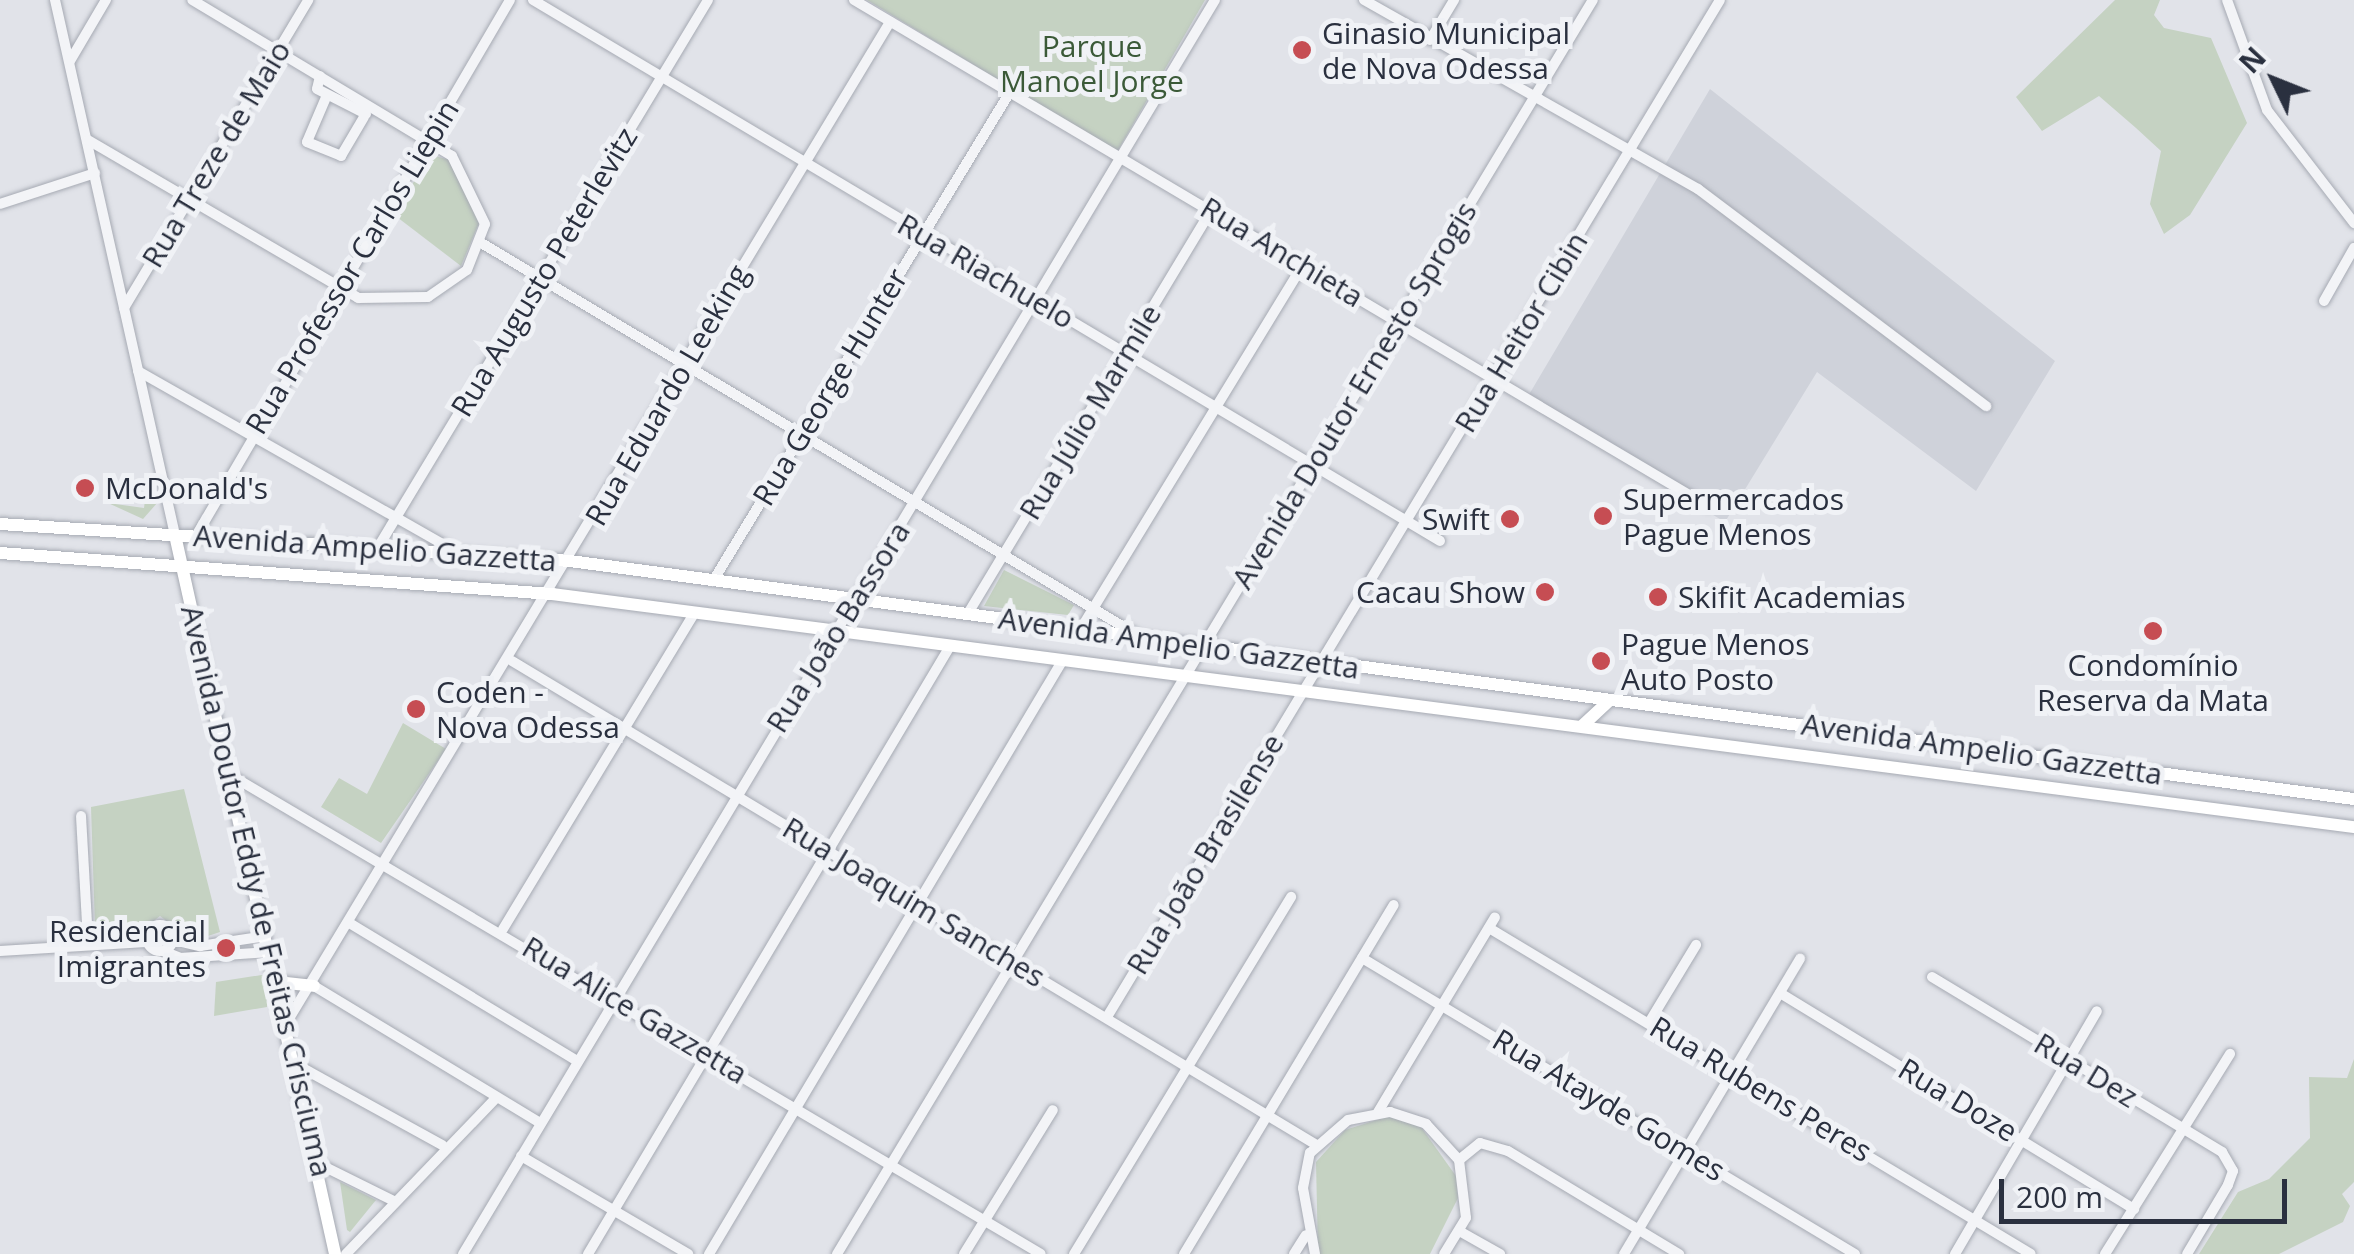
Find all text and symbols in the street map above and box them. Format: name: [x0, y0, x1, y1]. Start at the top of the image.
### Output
place label: Ginasio Municipal de Nova Odessa: [1322, 15, 1570, 86]
park label: Parque Manoel Jorge: [1000, 28, 1184, 98]
north arrow: [2224, 30, 2324, 130]
street label: Rua Treze de Maio: [134, 34, 298, 274]
text: N: [2230, 38, 2274, 81]
marker: Ginasio Municipal de Nova Odessa: [1291, 39, 1313, 61]
street label: Rua Professor Carlos Liepin: [238, 93, 466, 441]
street label: Rua Augusto Peterlevitz: [443, 121, 645, 423]
street label: Rua Anchieta: [1194, 189, 1370, 315]
street label: Avenida Doutor Ernesto Sprogis: [1224, 195, 1484, 595]
street label: Rua Riachuelo: [891, 206, 1081, 336]
street label: Rua Heitor Cibin: [1447, 225, 1595, 439]
street label: Rua Eduardo Leeking: [578, 258, 756, 532]
street label: Rua George Hunter: [745, 262, 915, 512]
street label: Rua Júlio Marmile: [1012, 298, 1168, 526]
place label: McDonald's: [105, 470, 268, 506]
marker: McDonald's: [74, 477, 96, 499]
place label: Supermercados Pague Menos: [1623, 481, 1844, 552]
place label: Swift: [1422, 501, 1490, 537]
marker: Supermercados Pague Menos: [1592, 505, 1614, 527]
marker: Swift: [1499, 508, 1521, 530]
street label: Rua João Bassora: [759, 515, 917, 739]
street label: Avenida Ampelio Gazzetta: [192, 517, 558, 579]
place label: Cacau Show: [1356, 574, 1525, 610]
place label: Skifit Academias: [1678, 579, 1905, 615]
marker: Cacau Show: [1534, 581, 1556, 603]
marker: Skifit Academias: [1647, 586, 1669, 608]
street label: Avenida Ampelio Gazzetta: [996, 600, 1362, 686]
street label: Avenida Doutor Eddy de Freitas Crisciuma: [174, 602, 340, 1180]
marker: Condomínio Reserva da Mata: [2142, 620, 2164, 642]
place label: Pague Menos Auto Posto: [1621, 626, 1810, 696]
place label: Condomínio Reserva da Mata: [2037, 647, 2269, 718]
marker: Pague Menos Auto Posto: [1590, 650, 1612, 672]
place label: Coden - Nova Odessa: [436, 674, 620, 744]
marker: Coden - Nova Odessa: [405, 698, 427, 720]
street label: Avenida Ampelio Gazzetta: [1799, 706, 2165, 792]
street label: Rua João Brasilense: [1119, 727, 1291, 981]
street label: Rua Joaquim Sanches: [776, 809, 1052, 995]
place label: Residencial Imigrantes: [49, 913, 206, 984]
street label: Rua Alice Gazzetta: [516, 929, 754, 1091]
marker: Residencial Imigrantes: [215, 937, 237, 959]
street label: Rua Rubens Peres: [1644, 1009, 1878, 1169]
street label: Rua Atayde Gomes: [1486, 1021, 1732, 1189]
street label: Rua Dez: [2028, 1025, 2144, 1115]
street label: Rua Doze: [1892, 1051, 2024, 1149]
scale bar: [2004, 1159, 2292, 1221]
text: 200 m: [2016, 1176, 2103, 1217]

